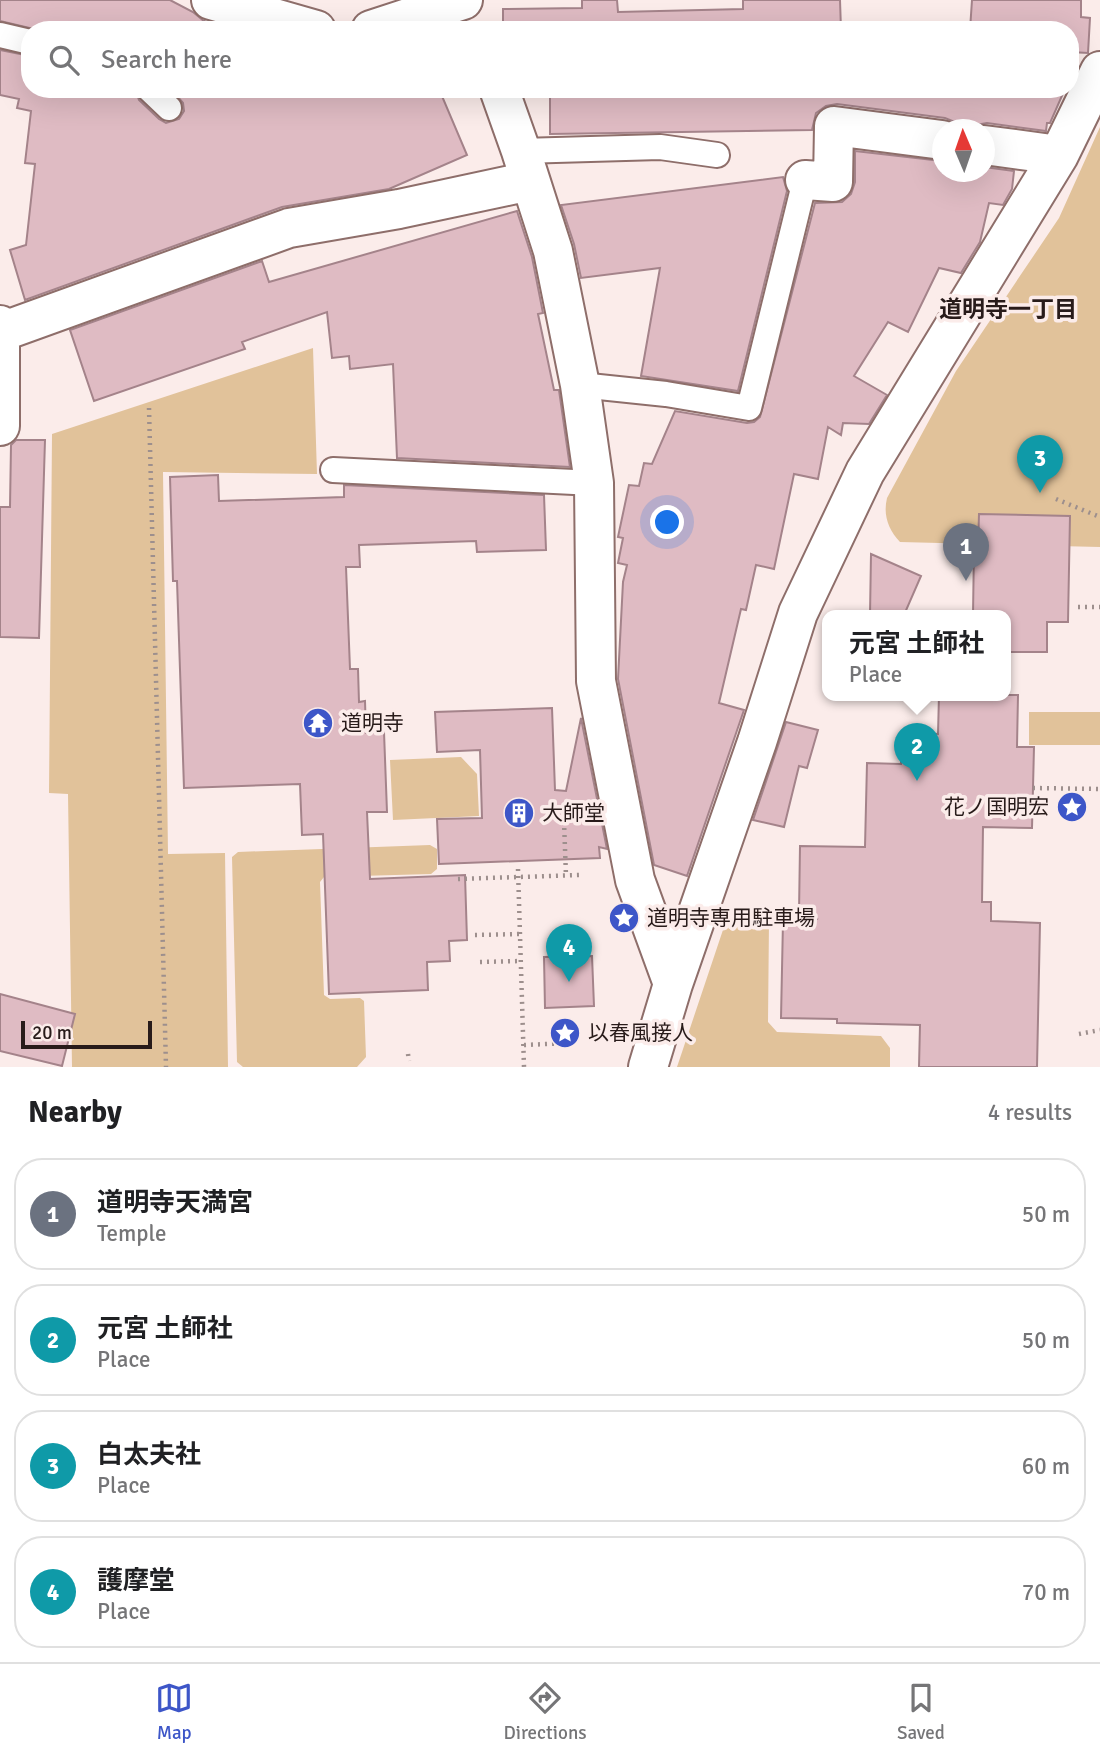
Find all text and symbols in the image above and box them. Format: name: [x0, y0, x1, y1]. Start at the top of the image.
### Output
search box: [21, 21, 1079, 98]
icon: search: [45, 41, 83, 79]
text: Search here: [101, 44, 232, 76]
north arrow: [932, 119, 995, 182]
district label: 道明寺一丁目: [939, 295, 1077, 324]
pin: 3: [1017, 435, 1063, 493]
your location: [650, 505, 684, 539]
pin: 1: [943, 523, 989, 581]
popup: [822, 610, 1011, 701]
text: 元宮 土師社: [849, 628, 984, 660]
text: Place: [849, 660, 902, 689]
temple icon: 道明寺: [301, 706, 335, 740]
place label: 道明寺: [341, 710, 404, 736]
pin: 2: [894, 723, 940, 781]
place icon: 花ノ国明宏: [1055, 790, 1089, 824]
place label: 花ノ国明宏: [944, 794, 1049, 820]
building icon: 大師堂: [502, 796, 536, 830]
place label: 大師堂: [542, 800, 605, 826]
place icon: 道明寺専用駐車場: [607, 901, 641, 935]
place label: 道明寺専用駐車場: [647, 905, 815, 931]
pin: 4: [546, 924, 592, 982]
place icon: 以春風接人: [548, 1016, 582, 1050]
scale bar: [21, 1018, 152, 1050]
place label: 以春風接人: [588, 1020, 693, 1046]
text: 20 m: [32, 1021, 72, 1045]
text: Nearby: [28, 1094, 122, 1131]
text: 4 results: [988, 1098, 1072, 1127]
text: 道明寺天満宮: [97, 1187, 253, 1219]
text: 1: [47, 1200, 59, 1229]
text: 50 m: [1022, 1200, 1070, 1229]
text: Temple: [97, 1219, 166, 1248]
text: 元宮 土師社: [97, 1313, 233, 1345]
text: 2: [47, 1326, 59, 1355]
text: 50 m: [1022, 1326, 1070, 1355]
text: Place: [97, 1345, 151, 1374]
text: 白太夫社: [97, 1439, 201, 1471]
text: 3: [47, 1452, 59, 1481]
text: 60 m: [1022, 1452, 1070, 1481]
text: Place: [97, 1471, 151, 1500]
text: 護摩堂: [97, 1565, 175, 1597]
text: 4: [47, 1578, 59, 1607]
text: 70 m: [1022, 1578, 1070, 1607]
text: Place: [97, 1597, 151, 1626]
tab: Map: [155, 1679, 193, 1745]
tab: Directions: [504, 1679, 587, 1745]
tab: Saved: [897, 1679, 945, 1745]

